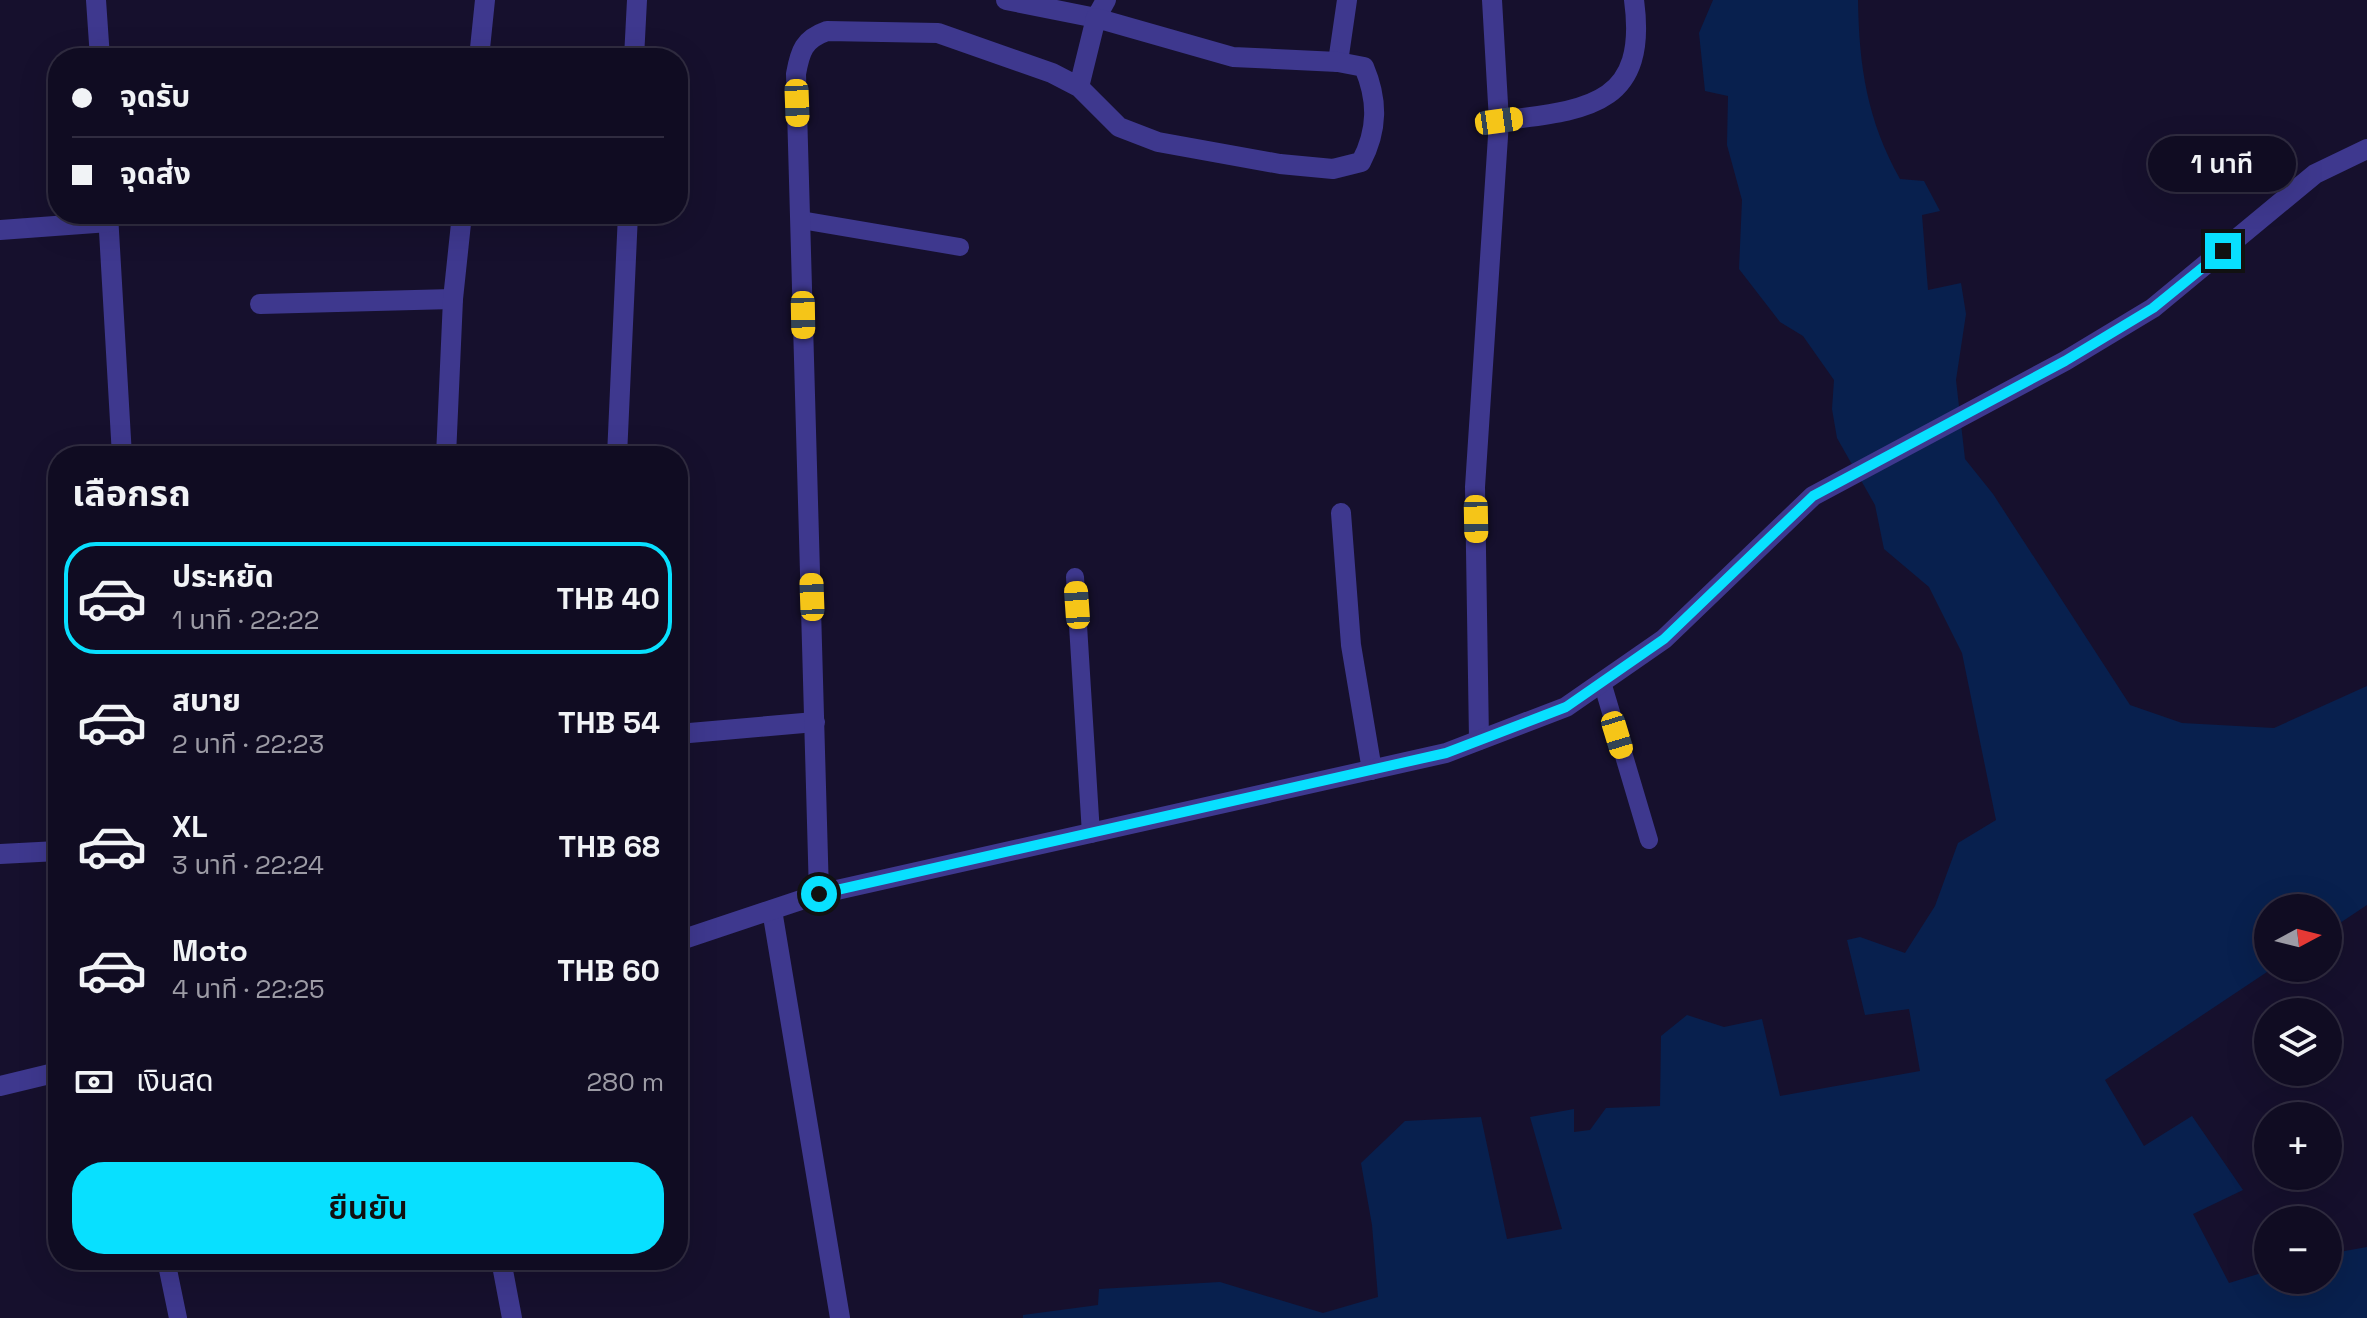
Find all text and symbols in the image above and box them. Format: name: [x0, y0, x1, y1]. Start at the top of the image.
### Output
text: จุดรับ: [120, 77, 190, 116]
car: [784, 79, 810, 127]
car: [1474, 106, 1524, 136]
callout: 1 นาที: [2149, 135, 2297, 191]
text: 1 นาที: [2191, 147, 2253, 181]
text: จุดส่ง: [120, 154, 191, 193]
route end: [2205, 233, 2241, 269]
car: [791, 291, 815, 339]
text: เลือกรถ: [72, 471, 191, 517]
car: [1464, 495, 1488, 543]
text: ประหยัด: [172, 557, 274, 596]
icon: car: [76, 562, 148, 634]
car: [799, 573, 825, 621]
text: THB 40: [557, 579, 660, 618]
car: [1063, 580, 1091, 630]
text: 1 นาที · 22:22: [172, 603, 319, 637]
text: สบาย: [172, 681, 241, 720]
icon: car: [76, 686, 148, 758]
text: THB 54: [558, 703, 660, 742]
car: [1599, 709, 1635, 761]
text: 2 นาที · 22:23: [172, 727, 324, 761]
text: XL: [172, 807, 208, 846]
icon: car: [76, 810, 148, 882]
text: THB 68: [559, 827, 660, 866]
text: 3 นาที · 22:24: [172, 848, 324, 882]
route start: [801, 876, 837, 912]
north arrow: [2254, 894, 2342, 982]
map controls: [2254, 894, 2342, 1294]
text: Moto: [172, 931, 248, 970]
icon: car: [76, 934, 148, 1006]
text: THB 60: [557, 951, 660, 990]
text: 4 นาที · 22:25: [172, 972, 325, 1006]
button: layers: [2254, 998, 2342, 1086]
icon: cash: [72, 1060, 116, 1104]
text: เงินสด: [136, 1061, 214, 1100]
text: 280 m: [586, 1065, 664, 1099]
button: +: [2254, 1102, 2342, 1190]
button: ยืนยัน: [72, 1162, 664, 1254]
button: −: [2254, 1206, 2342, 1294]

